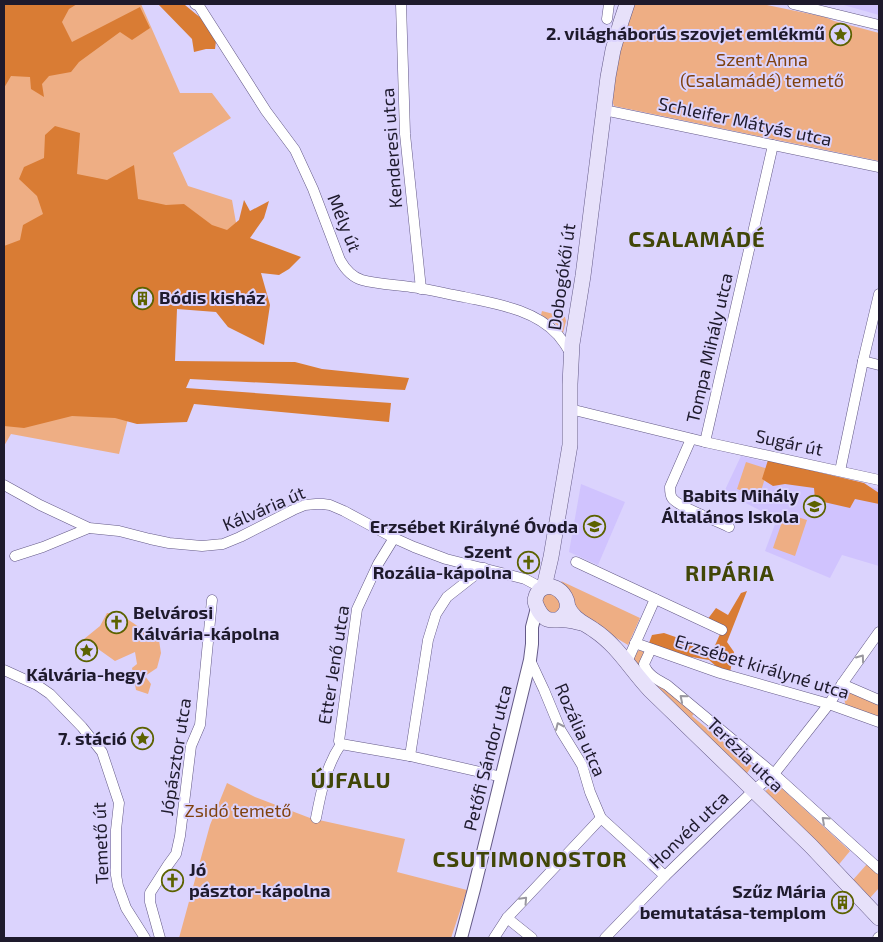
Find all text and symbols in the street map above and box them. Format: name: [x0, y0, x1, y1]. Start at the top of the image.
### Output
place label: 2. világháborús szovjet emlékmű: [546, 22, 825, 44]
place icon: 2. világháborús szovjet emlékmű: [829, 22, 853, 46]
park label: Szent Anna (Csalamádé) temető: [680, 48, 844, 91]
street label: Kenderesi utca: [376, 87, 406, 209]
street label: Schleifer Mátyás utca: [656, 92, 834, 150]
street label: Mély út: [323, 190, 367, 255]
street label: Dobogókői út: [543, 222, 579, 332]
district label: CSALAMÁDÉ: [628, 225, 766, 251]
street label: Tompa Mihály utca: [681, 271, 737, 425]
building icon: Bódis kisház: [131, 286, 155, 310]
place label: Bódis kisház: [159, 286, 265, 308]
street label: Sugár út: [754, 424, 825, 460]
street label: Kálvária út: [219, 481, 308, 535]
place label: Babits Mihály Általános Iskola: [662, 484, 800, 527]
school or university icon: Babits Mihály Általános Iskola: [803, 494, 827, 518]
place label: Erzsébet Királyné Óvoda: [370, 515, 578, 537]
school or university icon: Erzsébet Királyné Óvoda: [582, 515, 606, 539]
place label: Szent Rozália-kápolna: [373, 540, 513, 583]
church icon: Szent Rozália-kápolna: [516, 550, 540, 574]
district label: RIPÁRIA: [685, 559, 775, 585]
place label: Belvárosi Kálvária-kápolna: [133, 601, 280, 644]
street label: Etter Jenő utca: [313, 604, 353, 726]
church icon: Belvárosi Kálvária-kápolna: [105, 611, 129, 635]
street label: Erzsébet királyné utca: [672, 629, 852, 703]
place icon: Kálvária-hegy: [74, 638, 98, 662]
one-way arrow: [855, 654, 864, 664]
place label: Kálvária-hegy: [26, 663, 147, 685]
street label: Rozália utca: [551, 680, 611, 780]
street label: Petőfi Sándor utca: [458, 682, 516, 833]
one-way arrow: [680, 695, 689, 704]
street label: Jópásztor utca: [155, 696, 195, 817]
street label: Terézia utca: [703, 712, 789, 796]
one-way arrow: [555, 722, 566, 731]
place label: 7. stáció: [58, 727, 127, 749]
place icon: 7. stáció: [131, 727, 155, 751]
district label: ÚJFALU: [310, 766, 392, 792]
street label: Honvéd utca: [644, 786, 733, 873]
park label: Zsidó temető: [184, 799, 292, 821]
street label: Temető út: [88, 802, 112, 884]
one-way arrow: [821, 817, 830, 826]
district label: CSUTIMONOSTOR: [432, 845, 628, 871]
place label: Jó pásztor-kápolna: [189, 858, 331, 901]
church icon: Jó pásztor-kápolna: [161, 868, 185, 892]
place label: Szűz Mária bemutatása-templom: [640, 880, 826, 923]
building icon: Szűz Mária bemutatása-templom: [830, 890, 854, 914]
one-way arrow: [518, 897, 527, 906]

